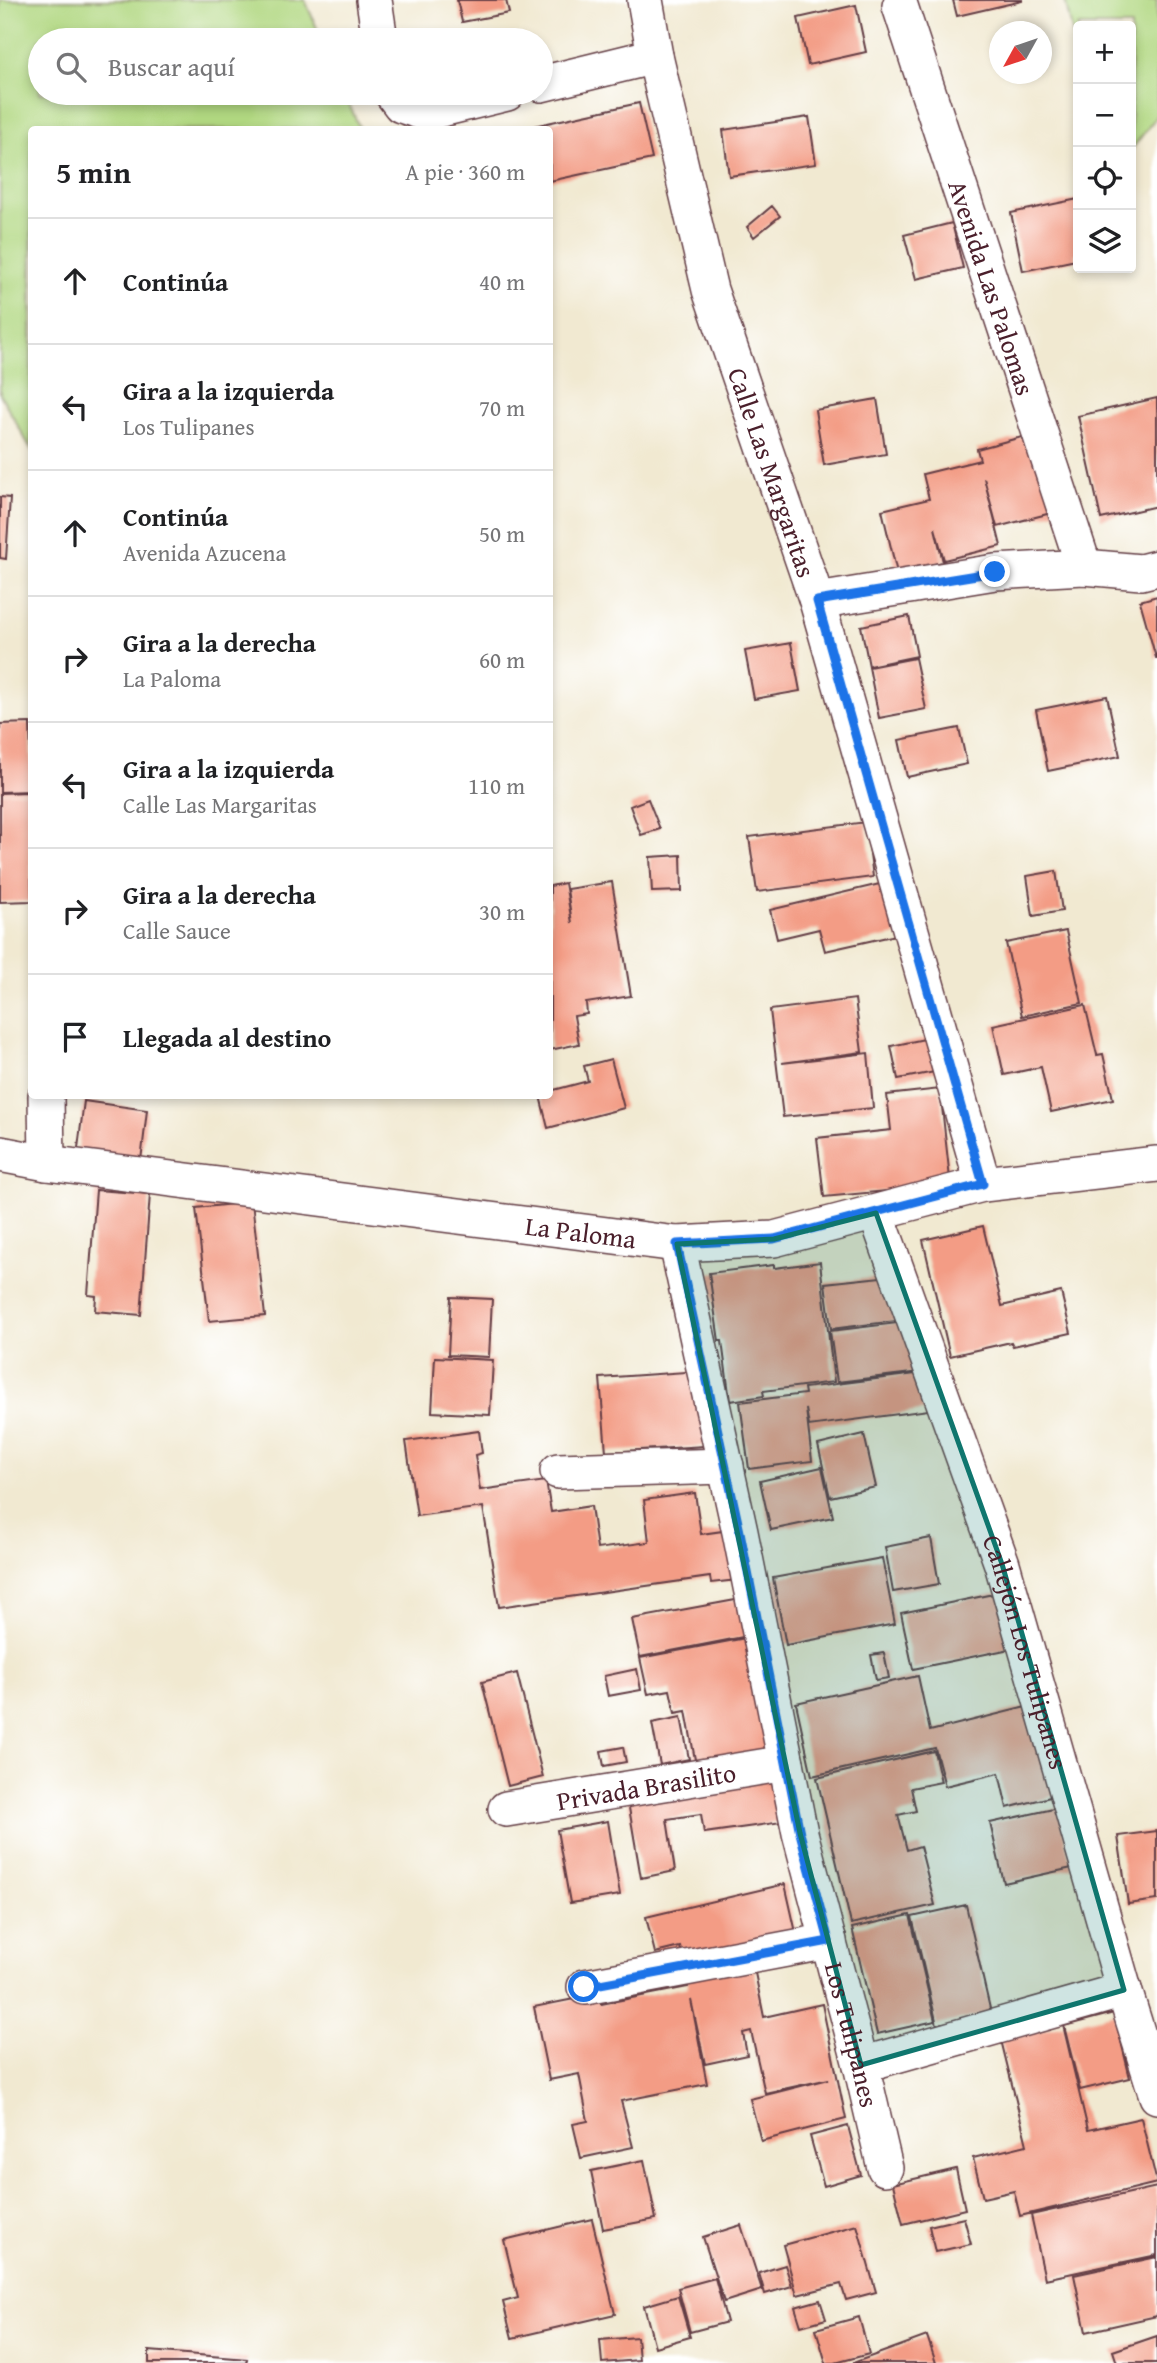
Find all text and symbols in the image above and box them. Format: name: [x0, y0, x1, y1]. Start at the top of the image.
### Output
north arrow: [989, 21, 1052, 84]
map controls: [1073, 21, 1136, 273]
button: +: [1073, 21, 1136, 84]
search box: [28, 28, 553, 105]
text: Buscar aquí: [108, 47, 235, 86]
icon: search: [52, 48, 90, 86]
button: −: [1073, 84, 1136, 147]
button: locate: [1073, 147, 1136, 210]
text: 5 min: [56, 150, 131, 194]
text: A pie · 360 m: [405, 155, 525, 188]
street label: Avenida Las Palomas: [939, 174, 1046, 400]
button: layers: [1073, 210, 1136, 273]
icon: ahead: [56, 262, 94, 300]
text: Continúa: [123, 262, 228, 301]
text: 40 m: [479, 265, 525, 298]
street label: Calle Las Margaritas: [719, 362, 827, 582]
text: Gira a la izquierda: [123, 371, 334, 410]
icon: left: [56, 388, 94, 426]
text: 70 m: [479, 391, 525, 424]
text: Los Tulipanes: [123, 410, 255, 443]
text: Continúa: [123, 497, 228, 536]
icon: ahead: [56, 514, 94, 552]
text: 50 m: [479, 517, 525, 550]
text: Avenida Azucena: [123, 536, 286, 569]
route end: [979, 556, 1010, 587]
text: Gira a la derecha: [123, 623, 316, 662]
icon: right: [56, 640, 94, 678]
text: 60 m: [479, 643, 525, 676]
text: La Paloma: [123, 662, 221, 695]
text: Gira a la izquierda: [123, 749, 334, 788]
icon: left: [56, 766, 94, 804]
text: 110 m: [468, 769, 525, 802]
text: Calle Las Margaritas: [123, 788, 317, 821]
text: Gira a la derecha: [123, 875, 316, 914]
icon: right: [56, 892, 94, 930]
text: 30 m: [479, 895, 525, 928]
text: Calle Sauce: [123, 914, 231, 947]
icon: arrive: [56, 1018, 94, 1056]
text: Llegada al destino: [123, 1018, 331, 1057]
street label: La Paloma: [523, 1205, 639, 1258]
street label: Callejón Los Tulipanes: [973, 1529, 1079, 1774]
street label: Privada Brasilito: [554, 1752, 739, 1820]
street label: Los Tulipanes: [815, 1958, 890, 2111]
route start: [568, 1971, 599, 2002]

